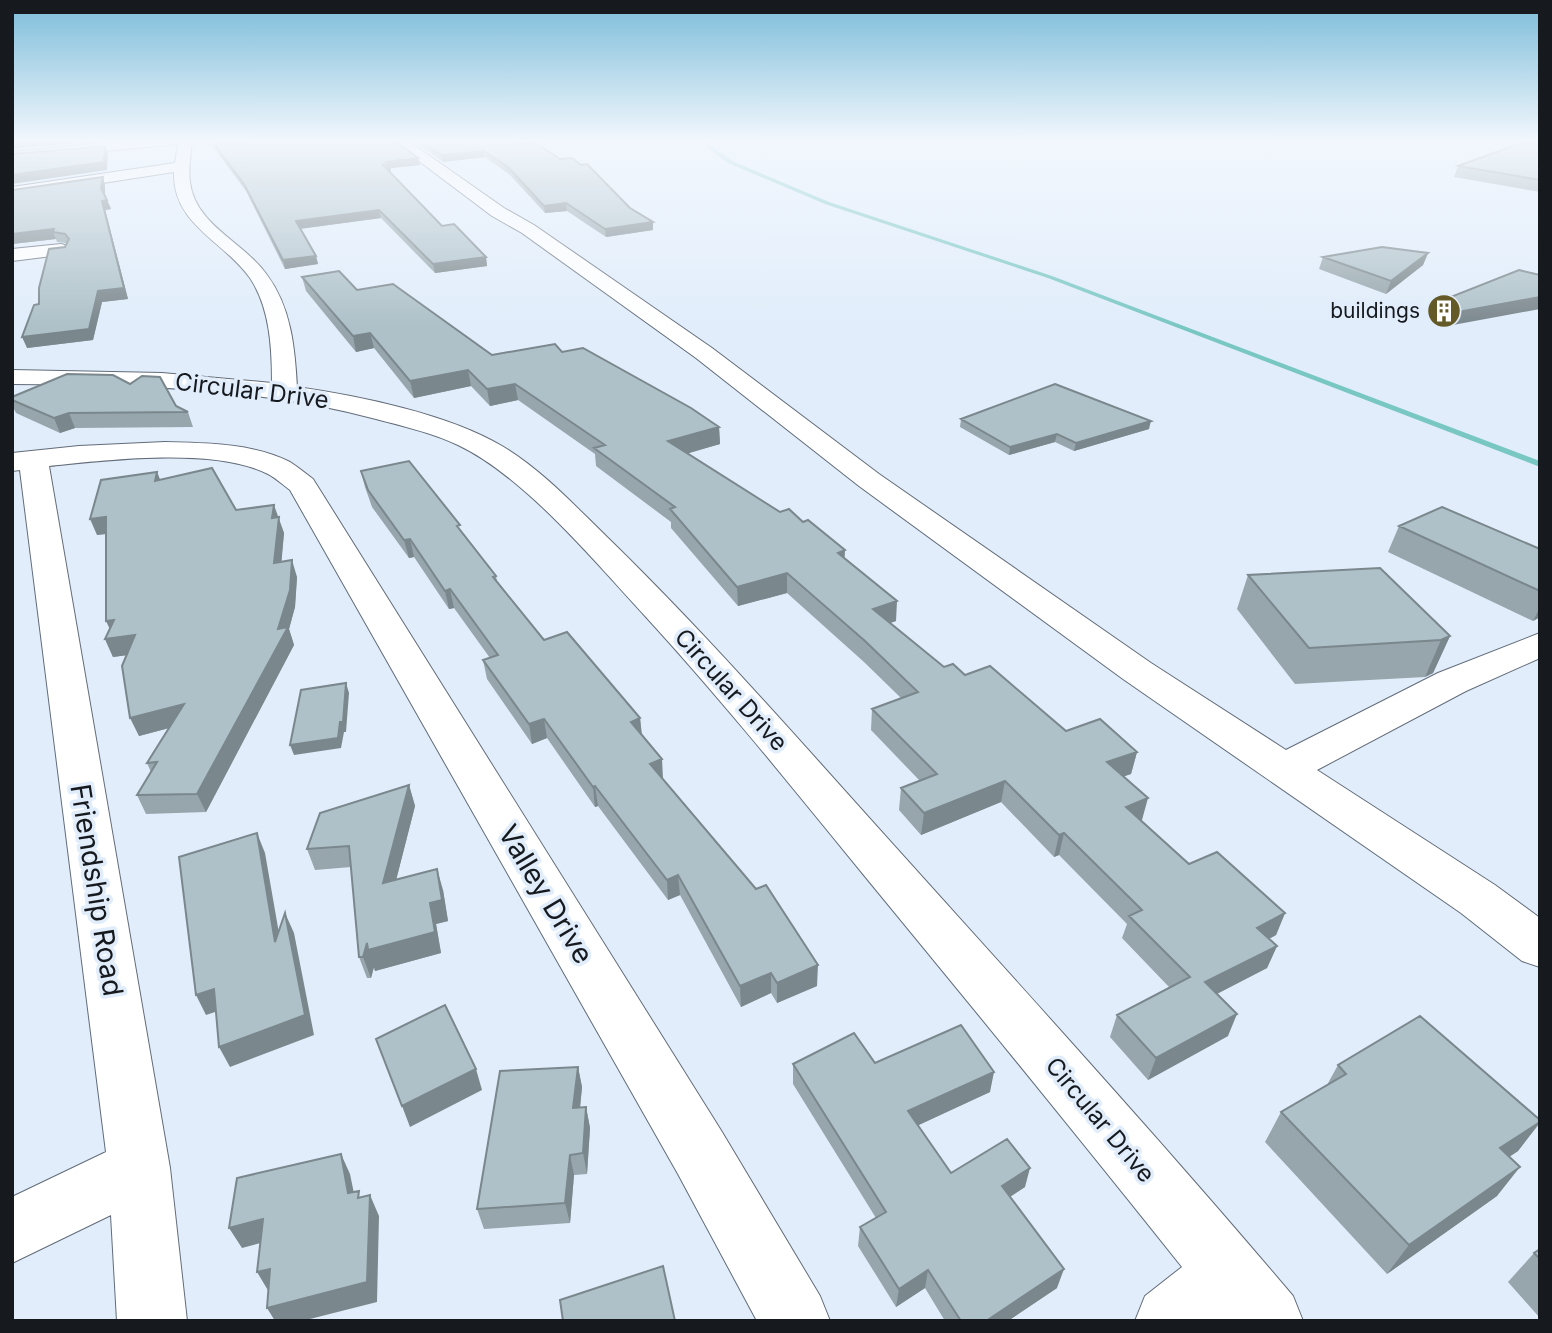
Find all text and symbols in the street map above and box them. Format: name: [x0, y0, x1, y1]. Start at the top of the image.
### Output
building icon: buildings: [1425, 292, 1463, 330]
place label: buildings: [1330, 298, 1420, 323]
street label: Circular Drive: [174, 367, 331, 414]
street label: Circular Drive: [669, 623, 794, 757]
street label: Friendship Road: [63, 782, 131, 998]
street label: Valley Drive: [491, 818, 601, 970]
street label: Circular Drive: [1040, 1051, 1161, 1188]

